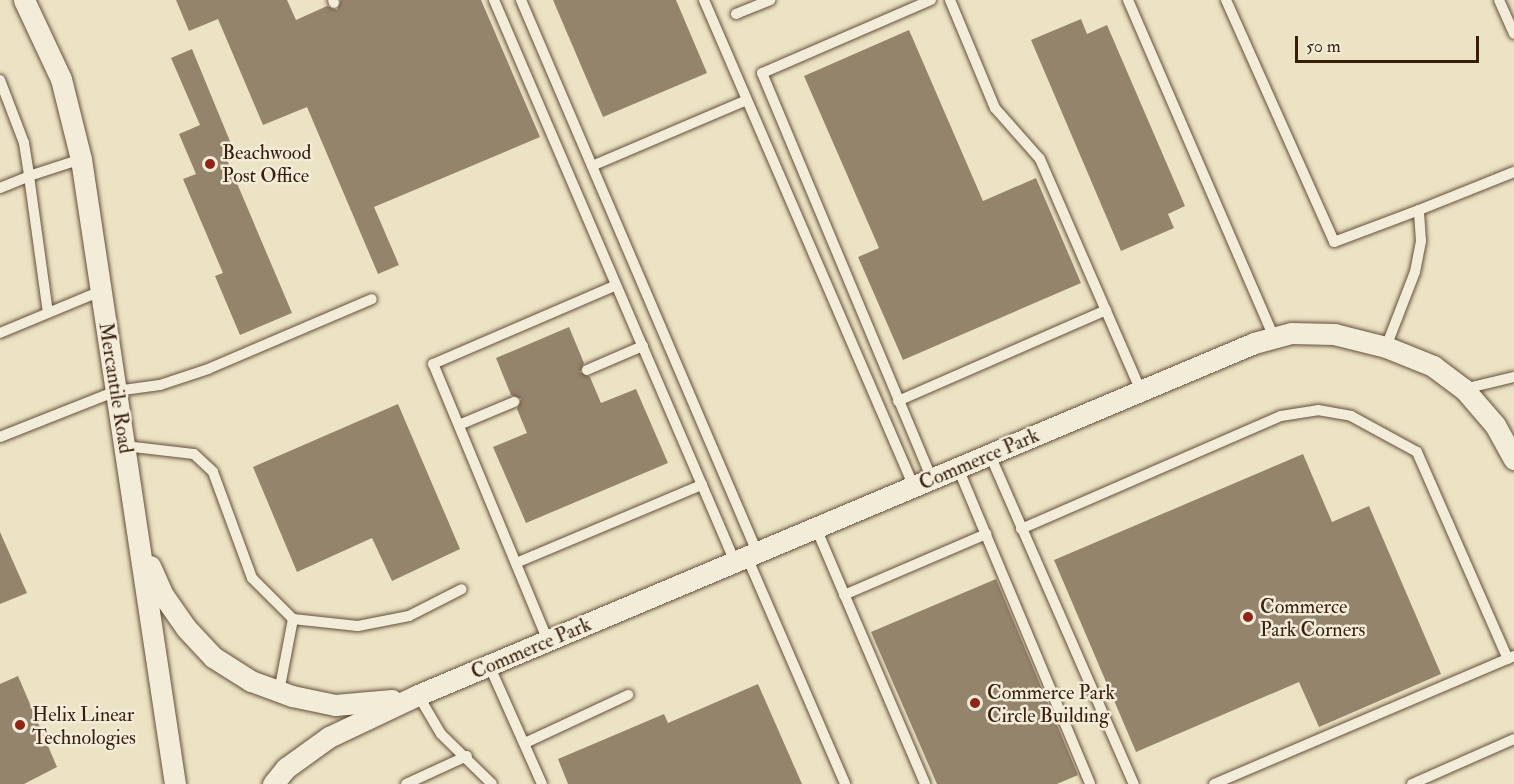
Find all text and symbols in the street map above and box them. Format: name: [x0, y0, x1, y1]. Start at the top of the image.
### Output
scale bar: [1298, 24, 1482, 62]
text: 50 m: [1306, 35, 1341, 58]
place label: Beachwood Post Office: [222, 140, 311, 187]
marker: Beachwood Post Office: [203, 157, 217, 171]
street label: Mercantile Road: [94, 321, 138, 455]
street label: Commerce Park: [915, 423, 1043, 495]
place label: Commerce Park Corners: [1260, 594, 1365, 641]
marker: Commerce Park Corners: [1241, 610, 1255, 624]
street label: Commerce Park: [467, 612, 595, 684]
place label: Commerce Park Circle Building: [987, 680, 1115, 727]
marker: Commerce Park Circle Building: [968, 696, 982, 710]
place label: Helix Linear Technologies: [32, 702, 136, 749]
marker: Helix Linear Technologies: [13, 718, 27, 732]

